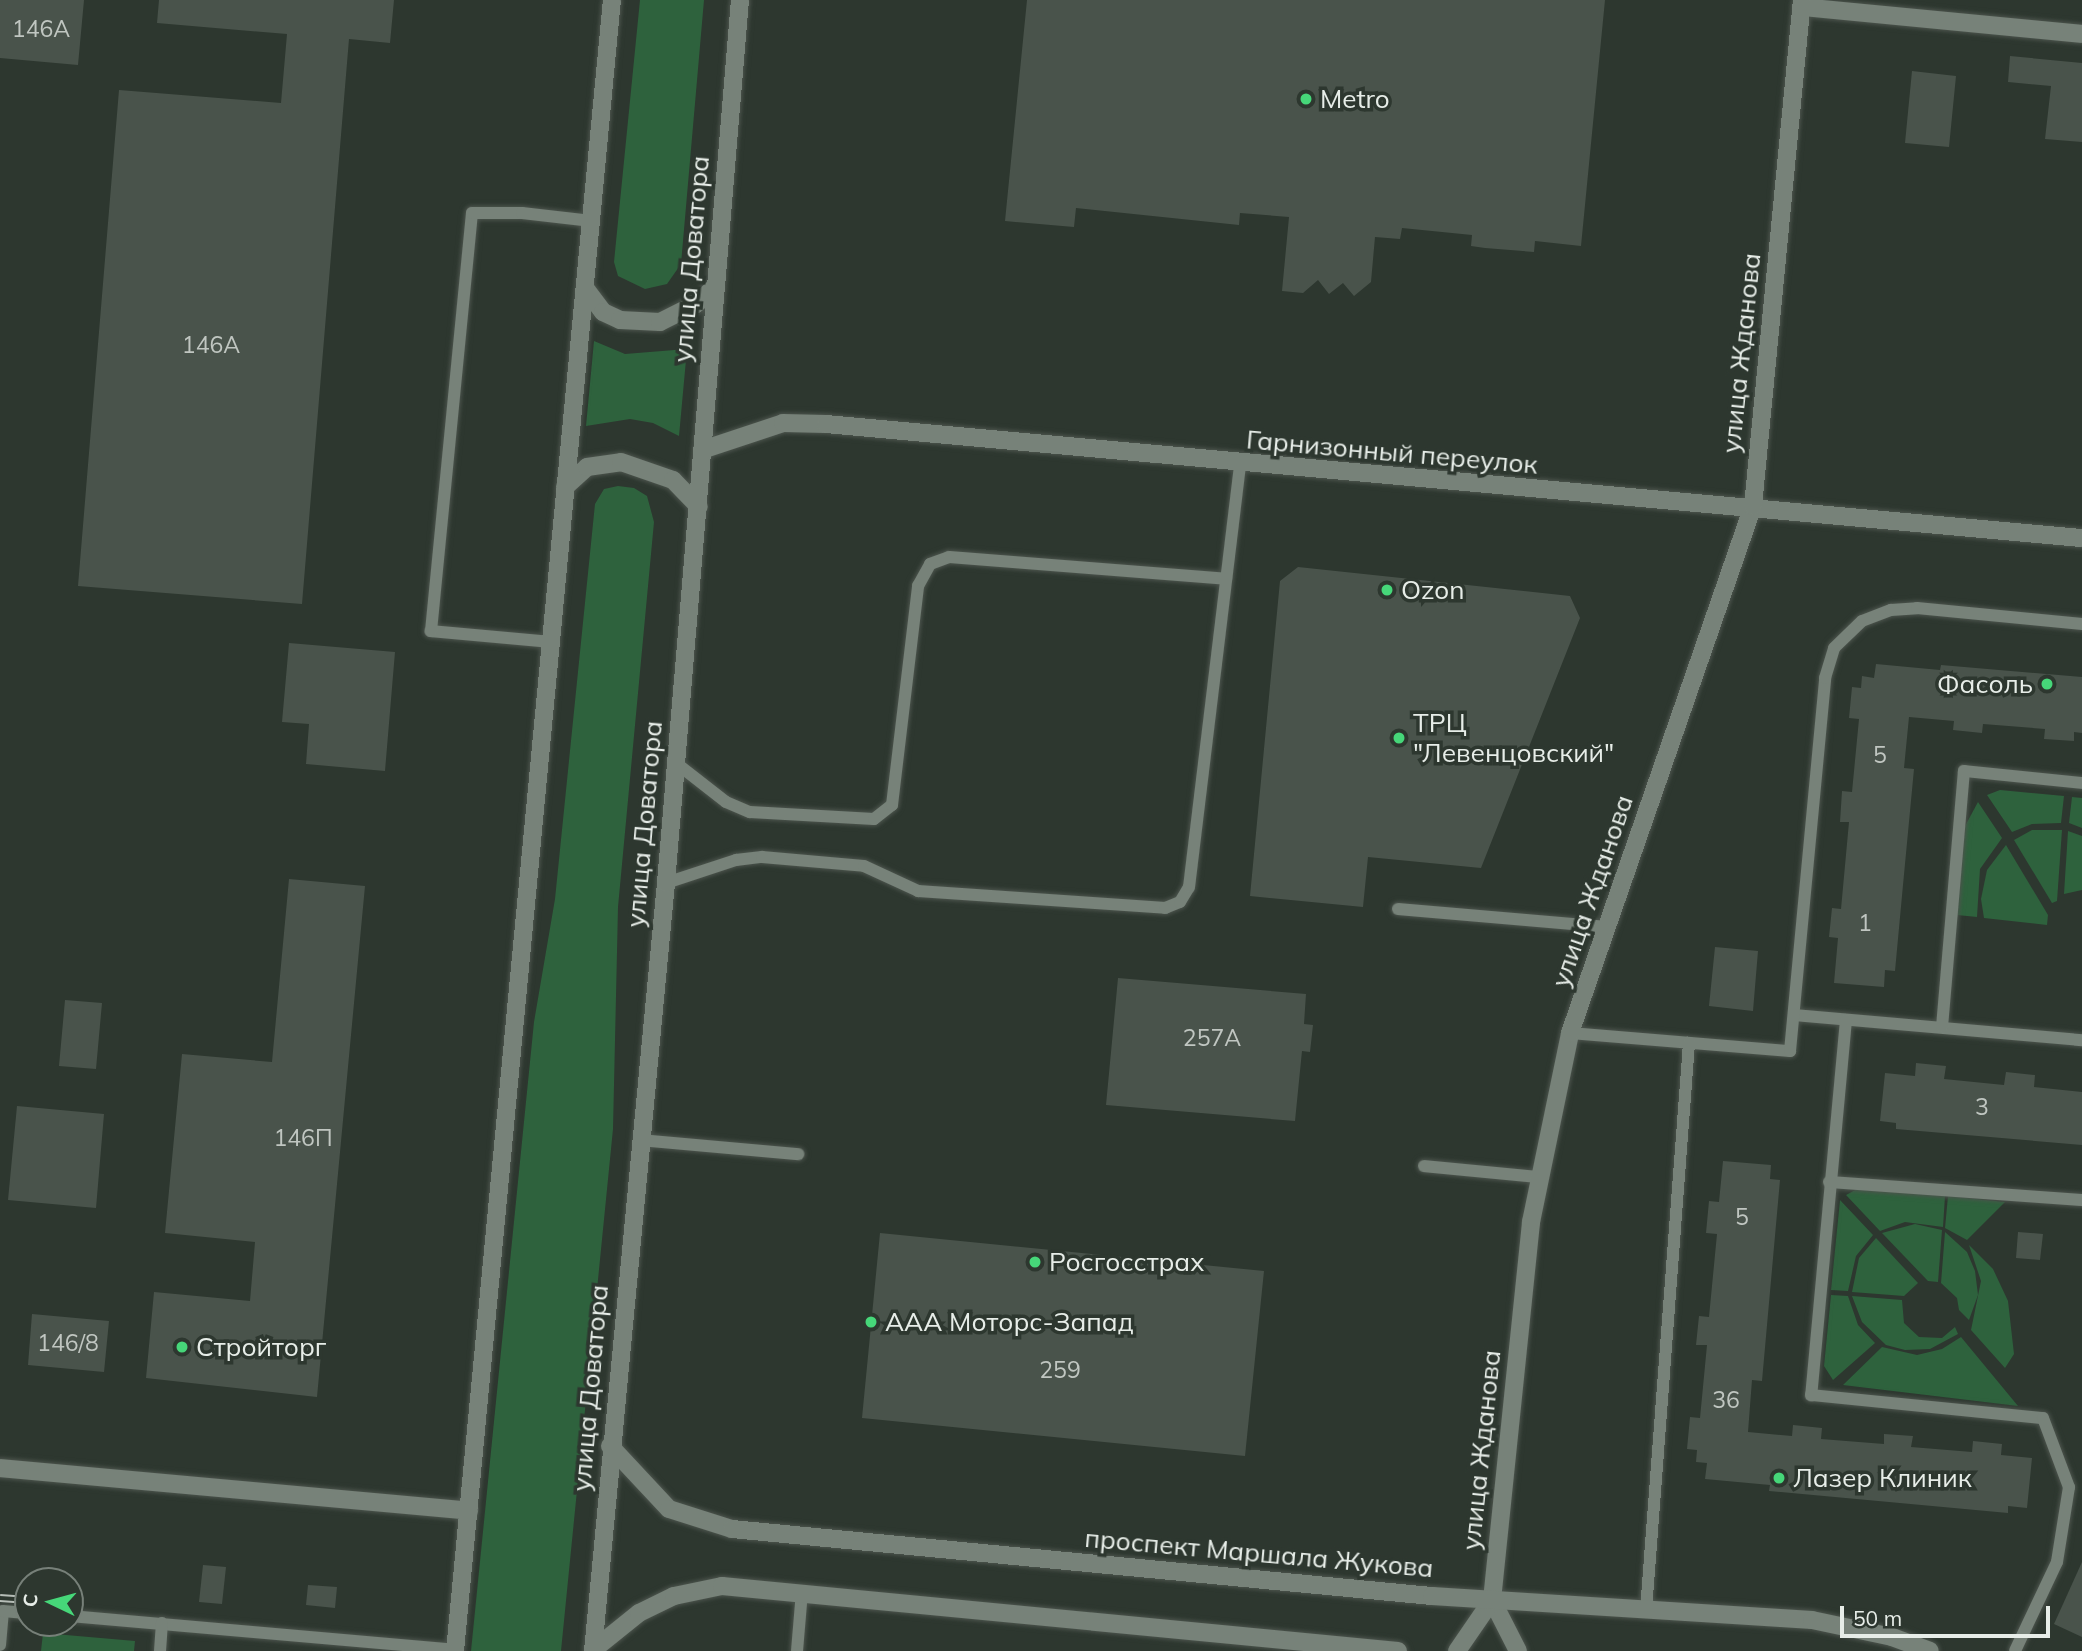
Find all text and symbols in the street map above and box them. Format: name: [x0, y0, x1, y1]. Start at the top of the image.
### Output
house number: 146А: [12, 15, 70, 43]
place label: Metro: [1320, 83, 1390, 115]
marker: Metro: [1298, 91, 1314, 107]
street label: улица Доватора: [666, 154, 716, 364]
street label: улица Жданова: [1715, 251, 1767, 455]
house number: 146А: [182, 331, 240, 359]
street label: Гарнизонный переулок: [1245, 424, 1539, 480]
place label: Ozon: [1401, 574, 1464, 606]
marker: Ozon: [1379, 582, 1395, 598]
place label: Фасоль: [1937, 668, 2033, 700]
marker: Фасоль: [2039, 676, 2055, 692]
place label: ТРЦ "Левенцовский": [1413, 707, 1614, 768]
street label: улица Доватора: [619, 719, 669, 929]
marker: ТРЦ "Левенцовский": [1391, 730, 1407, 746]
house number: 5: [1873, 741, 1887, 769]
street label: улица Жданова: [1545, 791, 1639, 991]
house number: 1: [1858, 909, 1872, 937]
house number: 257А: [1183, 1024, 1241, 1052]
house number: 3: [1975, 1093, 1989, 1121]
house number: 146П: [274, 1124, 332, 1152]
house number: 5: [1735, 1203, 1749, 1231]
place label: Росгосстрах: [1049, 1246, 1204, 1278]
marker: Росгосстрах: [1027, 1254, 1043, 1270]
street label: улица Доватора: [565, 1283, 615, 1493]
place label: ААА Моторс-Запад: [885, 1306, 1134, 1338]
marker: ААА Моторс-Запад: [863, 1314, 879, 1330]
house number: 146/8: [37, 1329, 99, 1357]
place label: Стройторг: [196, 1331, 326, 1363]
marker: Стройторг: [174, 1339, 190, 1355]
street label: улица Жданова: [1455, 1348, 1507, 1552]
house number: 259: [1039, 1356, 1081, 1384]
house number: 36: [1712, 1386, 1740, 1414]
place label: Лазер Клиник: [1793, 1462, 1972, 1494]
marker: Лазер Клиник: [1771, 1470, 1787, 1486]
street label: проспект Маршала Жукова: [1083, 1522, 1435, 1584]
north arrow: [14, 1567, 84, 1637]
scale bar: [1844, 1592, 2054, 1636]
text: С: [18, 1593, 43, 1608]
text: 50 m: [1853, 1605, 1902, 1631]

